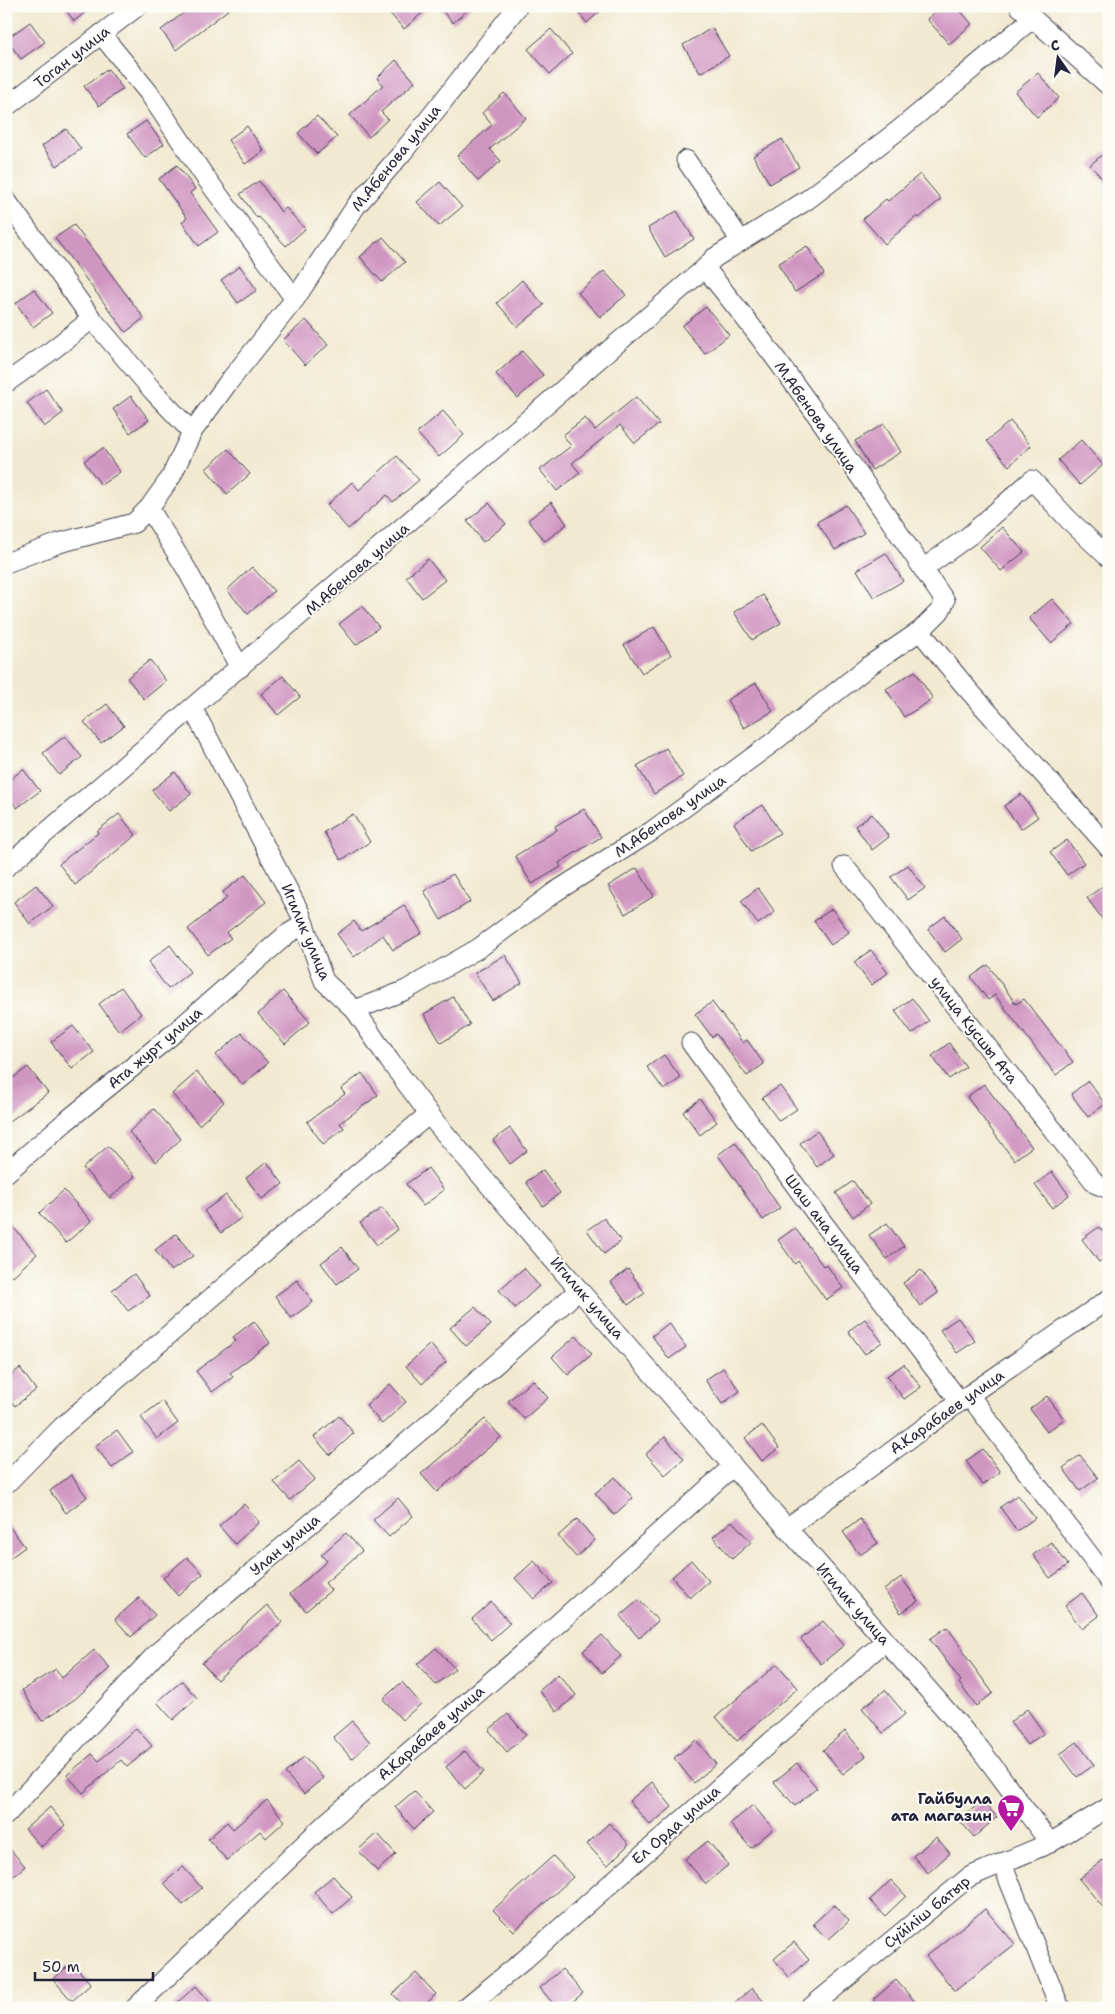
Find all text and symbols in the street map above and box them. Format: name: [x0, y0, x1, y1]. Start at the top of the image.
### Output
street label: Тоган улица: [30, 21, 114, 93]
north arrow: [1032, 32, 1082, 82]
text: С: [1049, 36, 1061, 55]
street label: М.Абенова улица: [347, 100, 446, 216]
street label: М.Абенова улица: [770, 357, 862, 477]
street label: М.Абенова улица: [301, 518, 414, 620]
street label: М.Абенова улица: [610, 770, 730, 862]
street label: Игилик улица: [277, 881, 336, 984]
street label: улица Кусшы Ата: [926, 972, 1023, 1088]
street label: Ата журт улица: [104, 1002, 207, 1093]
street label: Шаш ана улица: [780, 1170, 868, 1278]
street label: Игилик улица: [546, 1253, 629, 1344]
street label: А.Карабаев улица: [886, 1365, 1009, 1459]
street label: Улан улица: [246, 1509, 325, 1580]
street label: Игилик улица: [812, 1559, 895, 1650]
street label: А.Карабаев улица: [373, 1681, 489, 1785]
street label: Ел Орда улица: [628, 1781, 725, 1869]
place label: Гайбулла ата магазин: [891, 1789, 993, 1826]
supermarket icon: Гайбулла ата магазин: [996, 1793, 1026, 1832]
street label: Сүйіліш батыр: [880, 1871, 974, 1953]
scale bar: [35, 1949, 152, 1981]
text: 50 m: [42, 1957, 80, 1977]

